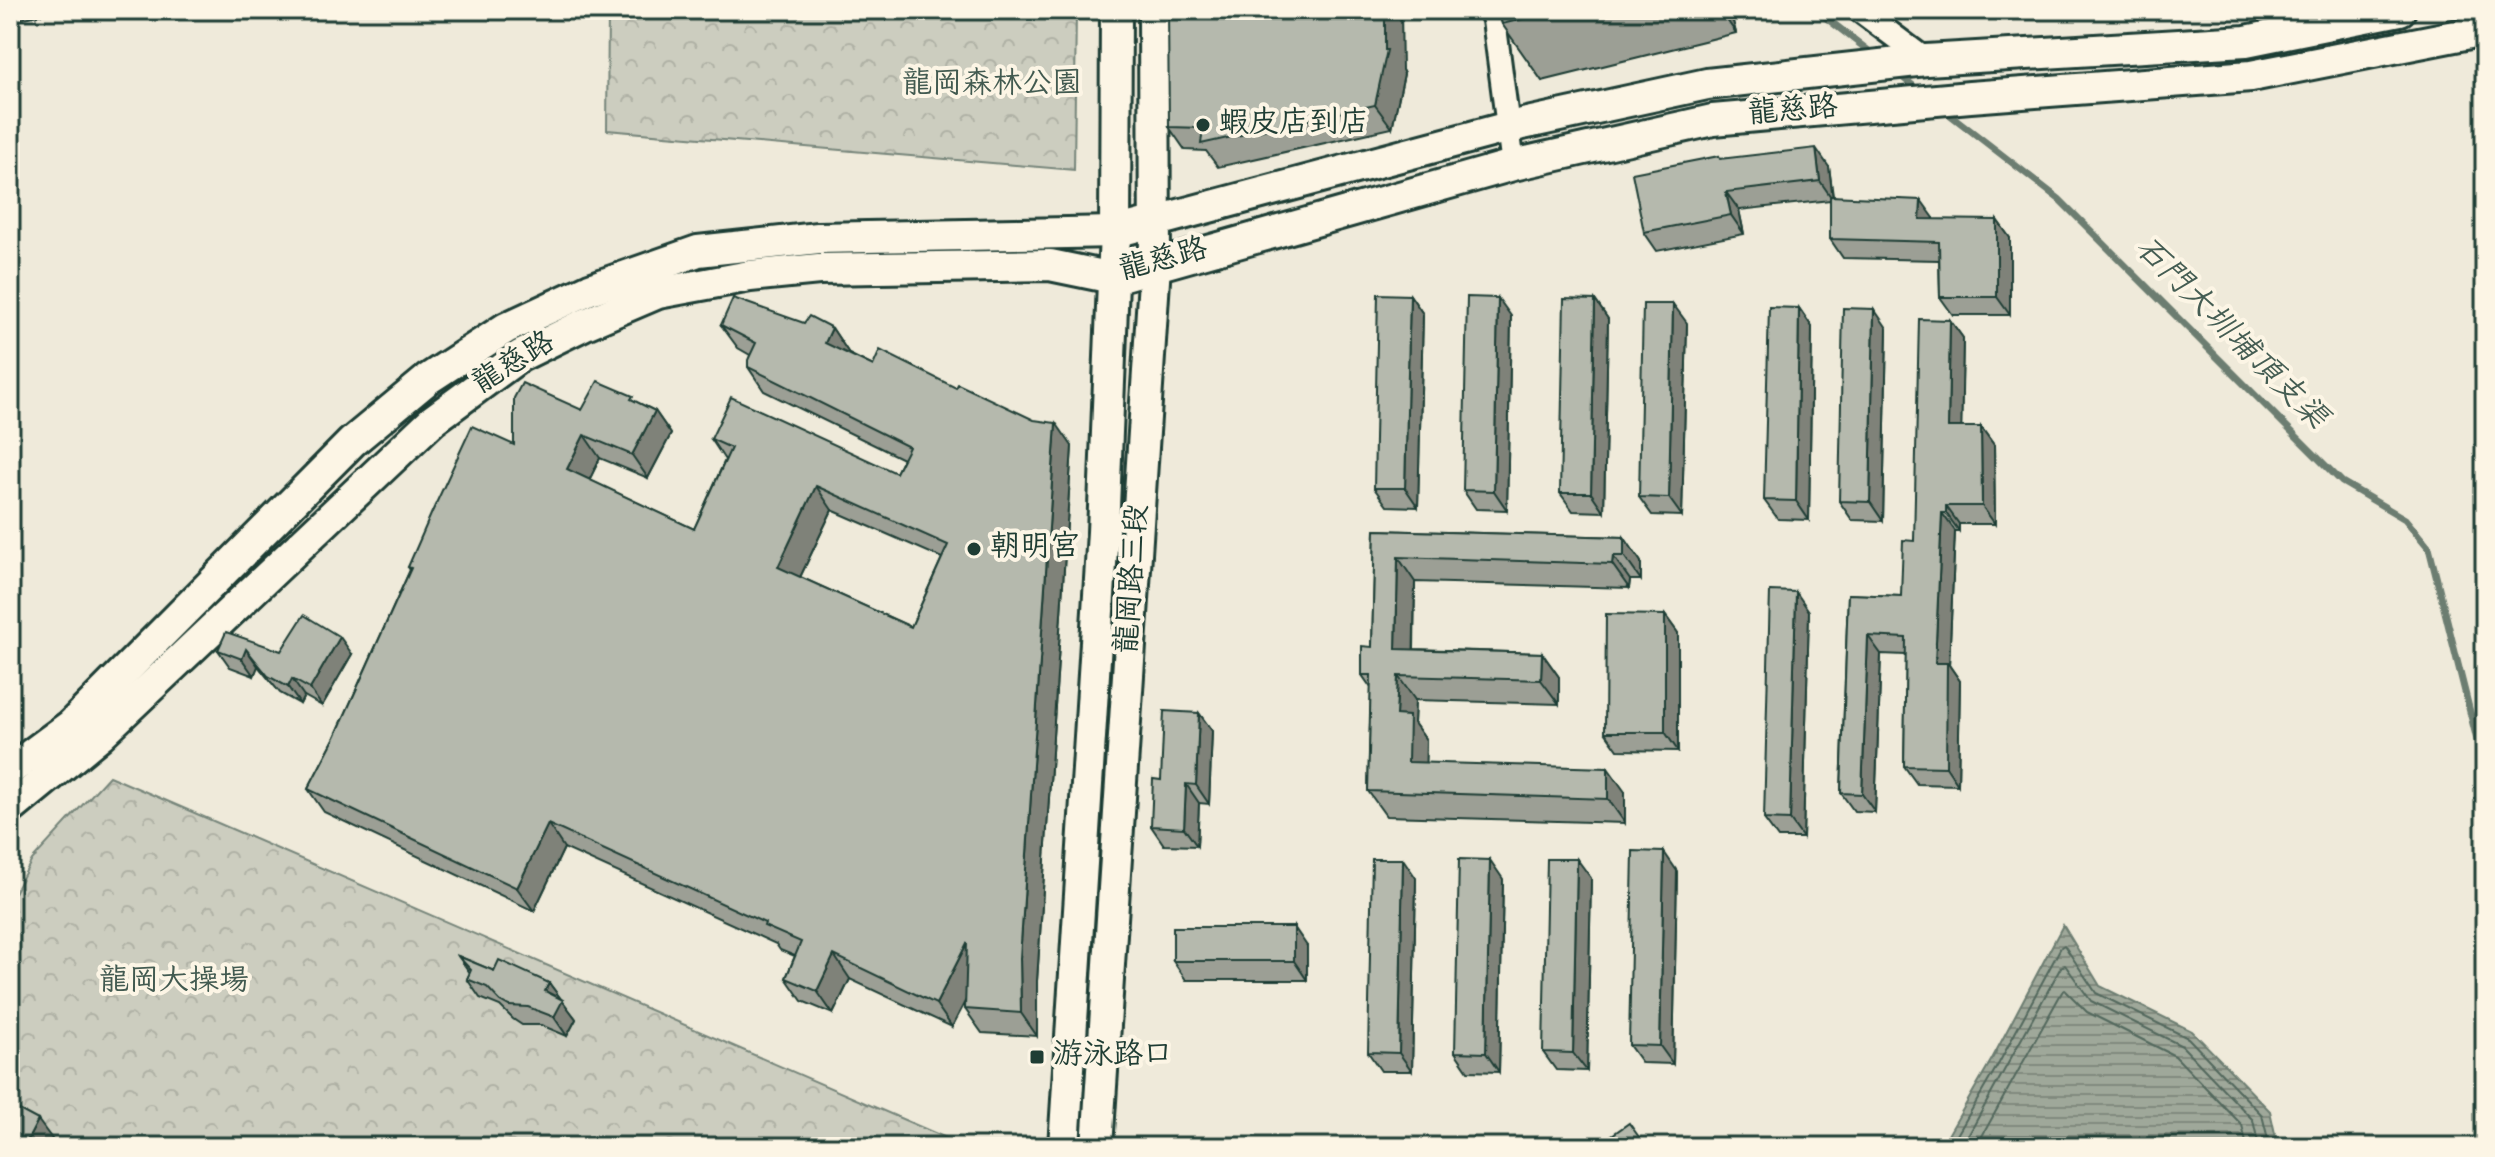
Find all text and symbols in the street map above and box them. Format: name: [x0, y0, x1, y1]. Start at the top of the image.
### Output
park label: 龍岡森林公園: [902, 65, 1082, 108]
street label: 龍慈路: [1746, 88, 1840, 138]
place label: 蝦皮店到店: [1219, 104, 1369, 147]
marker: 蝦皮店到店: [1194, 116, 1212, 134]
water label: 石門大圳埔頂支渠: [2122, 228, 2338, 444]
street label: 龍慈路: [1115, 230, 1213, 294]
street label: 龍慈路: [465, 323, 565, 407]
street label: 龍岡路三段: [1108, 503, 1162, 655]
place label: 朝明宮: [990, 528, 1080, 571]
marker: 朝明宮: [965, 540, 983, 558]
park label: 龍岡大操場: [99, 962, 249, 1005]
place label: 游泳路口: [1053, 1036, 1173, 1079]
marker: 游泳路口: [1028, 1048, 1046, 1066]

